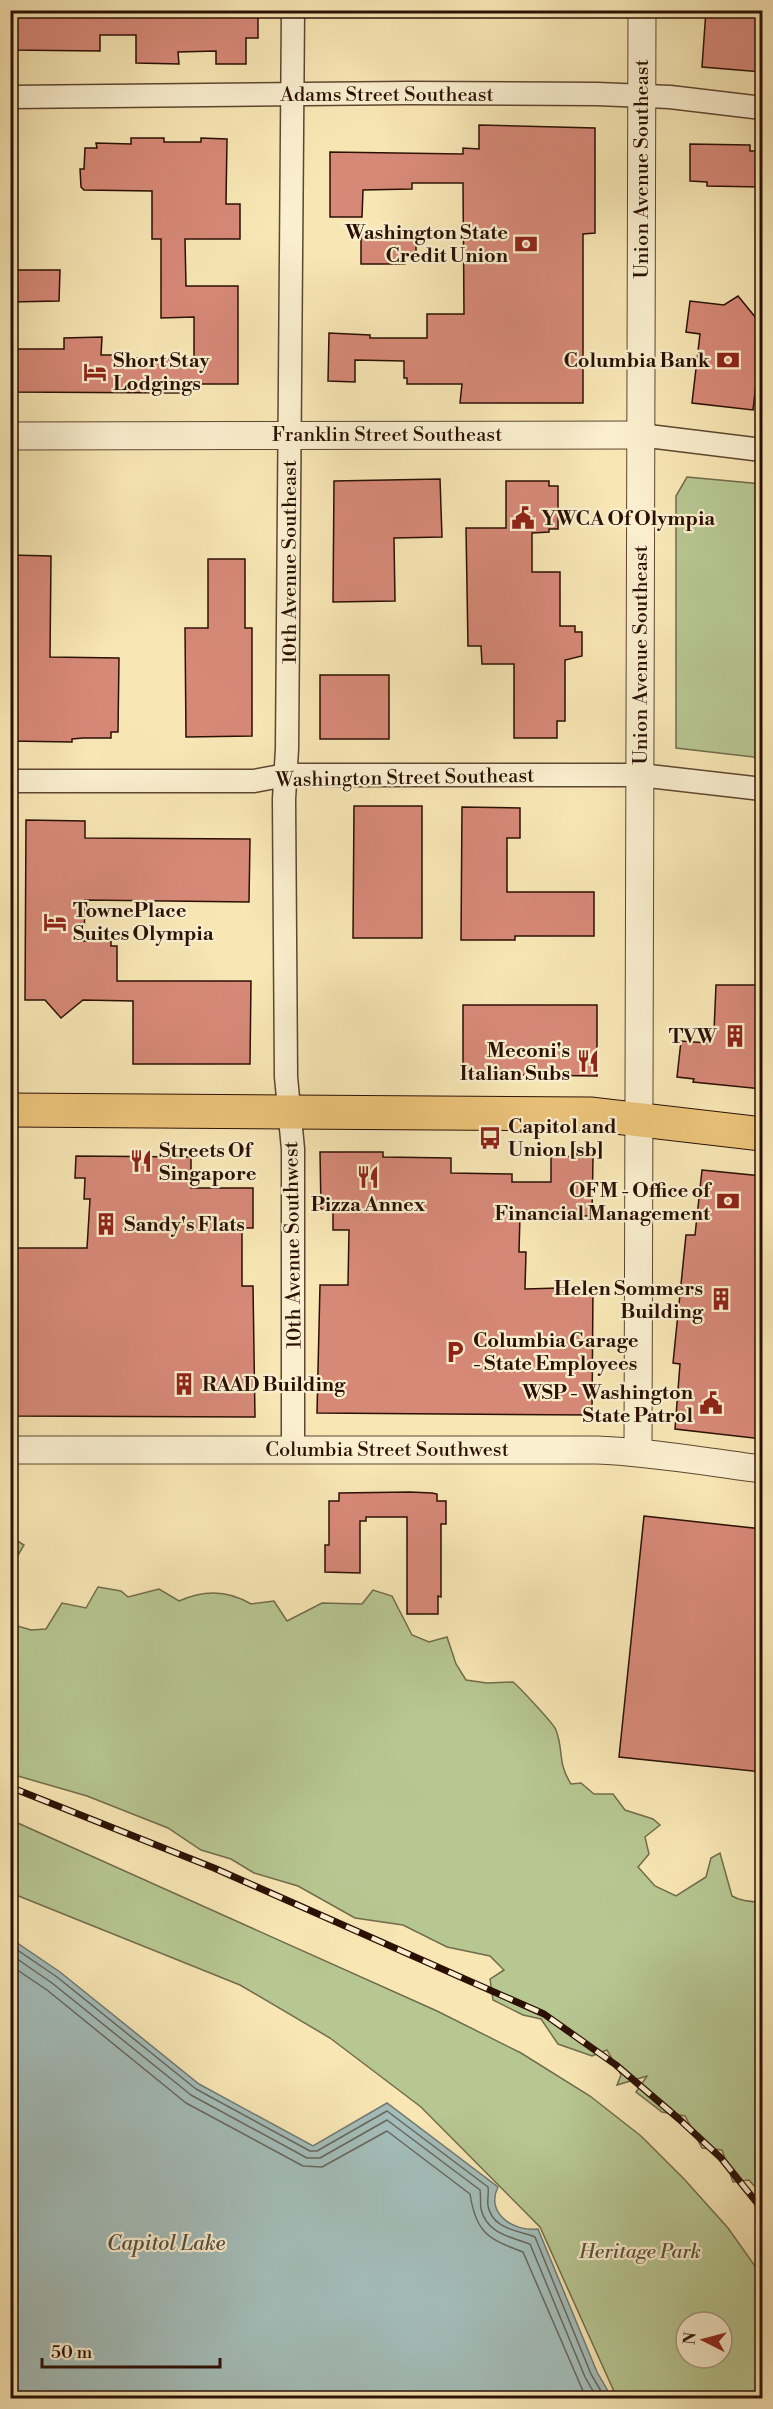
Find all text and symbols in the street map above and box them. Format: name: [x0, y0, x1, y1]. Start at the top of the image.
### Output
street label: Union Avenue Southeast: [630, 59, 655, 279]
street label: Adams Street Southeast: [279, 83, 494, 108]
place label: Washington State Credit Union: [344, 221, 509, 269]
bank icon: Washington State Credit Union: [513, 231, 539, 257]
bank icon: Columbia Bank: [715, 347, 741, 373]
place label: Short Stay Lodgings: [113, 349, 210, 397]
place label: Columbia Bank: [563, 349, 711, 374]
hotel icon: Short Stay Lodgings: [82, 359, 108, 385]
street label: Franklin Street Southeast: [272, 423, 502, 448]
street label: 10th Avenue Southeast: [278, 460, 303, 664]
public building icon: YWCA Of Olympia: [510, 505, 536, 531]
place label: YWCA Of Olympia: [541, 507, 715, 532]
street label: Union Avenue Southeast: [629, 545, 654, 765]
street label: Washington Street Southeast: [274, 764, 535, 793]
place label: TownePlace Suites Olympia: [73, 899, 214, 947]
hotel icon: TownePlace Suites Olympia: [42, 909, 68, 935]
building icon: TVW: [722, 1023, 748, 1049]
place label: TVW: [669, 1025, 718, 1050]
place label: Meconi's Italian Subs: [460, 1039, 570, 1087]
restaurant icon: Meconi's Italian Subs: [575, 1048, 601, 1074]
place label: Capitol and Union [sb]: [508, 1115, 617, 1163]
bus stop icon: Capitol and Union [sb]: [477, 1125, 503, 1151]
place label: Streets Of Singapore: [159, 1139, 257, 1187]
street label: 10th Avenue Southwest: [279, 1141, 308, 1349]
restaurant icon: Streets Of Singapore: [128, 1148, 154, 1174]
restaurant icon: Pizza Annex: [355, 1164, 381, 1190]
place label: OFM - Office of Financial Management: [495, 1179, 713, 1227]
bank icon: OFM - Office of Financial Management: [715, 1188, 741, 1214]
place label: Pizza Annex: [311, 1193, 426, 1218]
building icon: Sandy's Flats: [93, 1211, 119, 1237]
place label: Sandy's Flats: [124, 1213, 245, 1238]
place label: Helen Sommers Building: [554, 1277, 704, 1325]
building icon: Helen Sommers Building: [708, 1286, 734, 1312]
place label: Columbia Garage - State Employees: [473, 1329, 639, 1377]
parking icon: Columbia Garage - State Employees: [442, 1339, 468, 1365]
building icon: RAAD Building: [171, 1371, 197, 1397]
place label: RAAD Building: [202, 1373, 346, 1398]
place label: WSP - Washington State Patrol: [521, 1381, 694, 1429]
public building icon: WSP - Washington State Patrol: [698, 1390, 724, 1416]
street label: Columbia Street Southwest: [265, 1438, 509, 1463]
water label: Capitol Lake: [107, 2231, 226, 2257]
park label: Heritage Park: [578, 2240, 701, 2265]
north arrow: [674, 2310, 734, 2370]
scale bar: [42, 2331, 220, 2369]
text: N: [679, 2331, 701, 2346]
text: 50 m: [51, 2341, 93, 2364]

